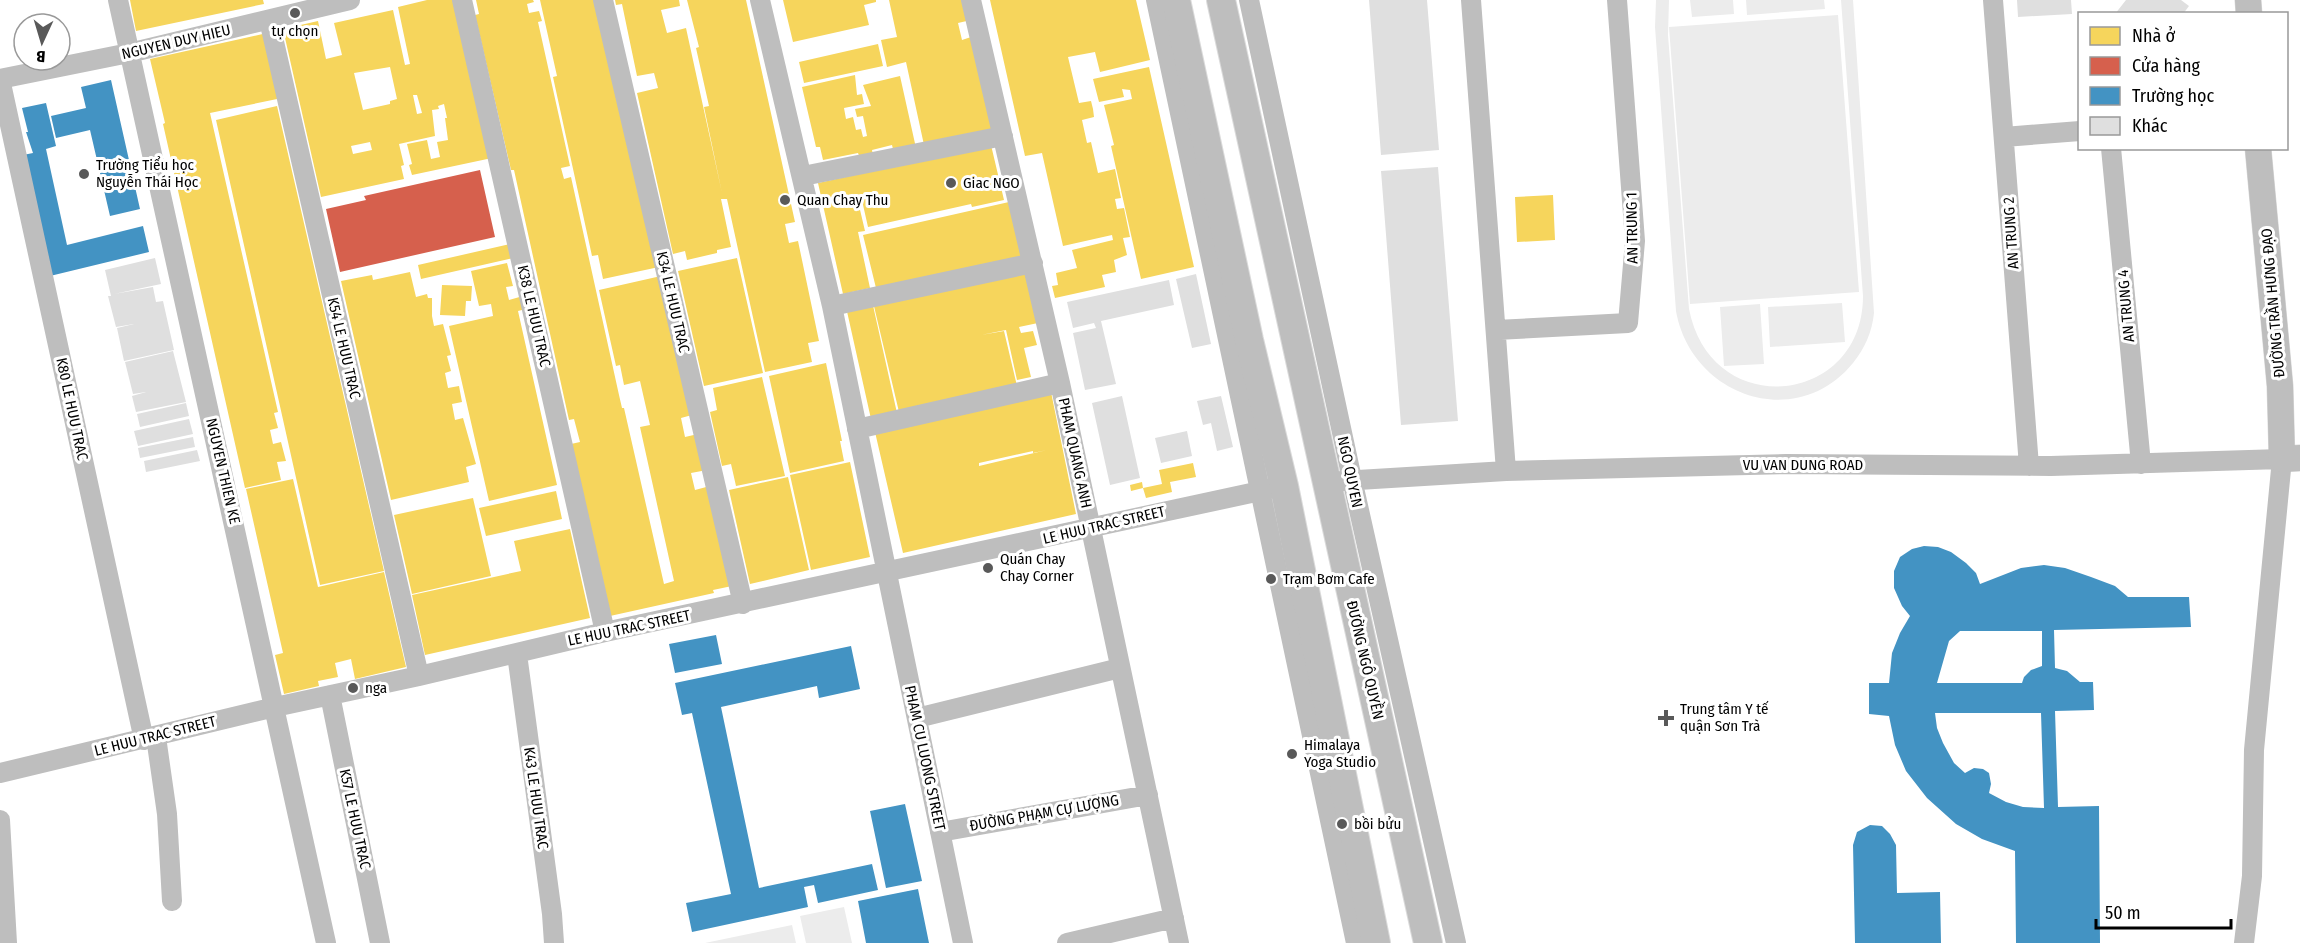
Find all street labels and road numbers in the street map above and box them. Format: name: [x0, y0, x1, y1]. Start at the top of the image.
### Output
street label: NGUYEN DUY HIEU: [120, 21, 232, 63]
street label: AN TRUNG 1: [1622, 192, 1642, 264]
street label: AN TRUNG 2: [1999, 196, 2022, 270]
street label: ĐƯỜNG TRẦN HƯNG ĐẠO: [2255, 227, 2289, 379]
street label: K34 LE HUU TRAC: [653, 250, 693, 355]
street label: K38 LE HUU TRAC: [514, 263, 555, 369]
street label: AN TRUNG 4: [2114, 269, 2138, 343]
street label: K54 LE HUU TRAC: [324, 296, 365, 401]
street label: K80 LE HUU TRAC: [52, 356, 92, 462]
street label: PHAM QUANG ANH: [1055, 396, 1095, 510]
street label: NGUYEN THIEN KE: [202, 416, 244, 526]
street label: NGO QUYEN: [1334, 435, 1366, 509]
street label: VU VAN DUNG ROAD: [1743, 456, 1863, 474]
street label: LE HUU TRAC STREET: [1041, 502, 1167, 548]
street label: ĐƯỜNG NGÔ QUYỀN: [1343, 598, 1389, 721]
street label: LE HUU TRAC STREET: [566, 606, 692, 650]
street label: PHAM CU LUONG STREET: [901, 684, 949, 832]
street label: LE HUU TRAC STREET: [92, 712, 218, 760]
street label: K43 LE HUU TRAC: [520, 746, 552, 851]
street label: K57 LE HUU TRAC: [336, 767, 374, 871]
street label: ĐƯỜNG PHẠM CỰ LƯỢNG: [968, 791, 1120, 835]

